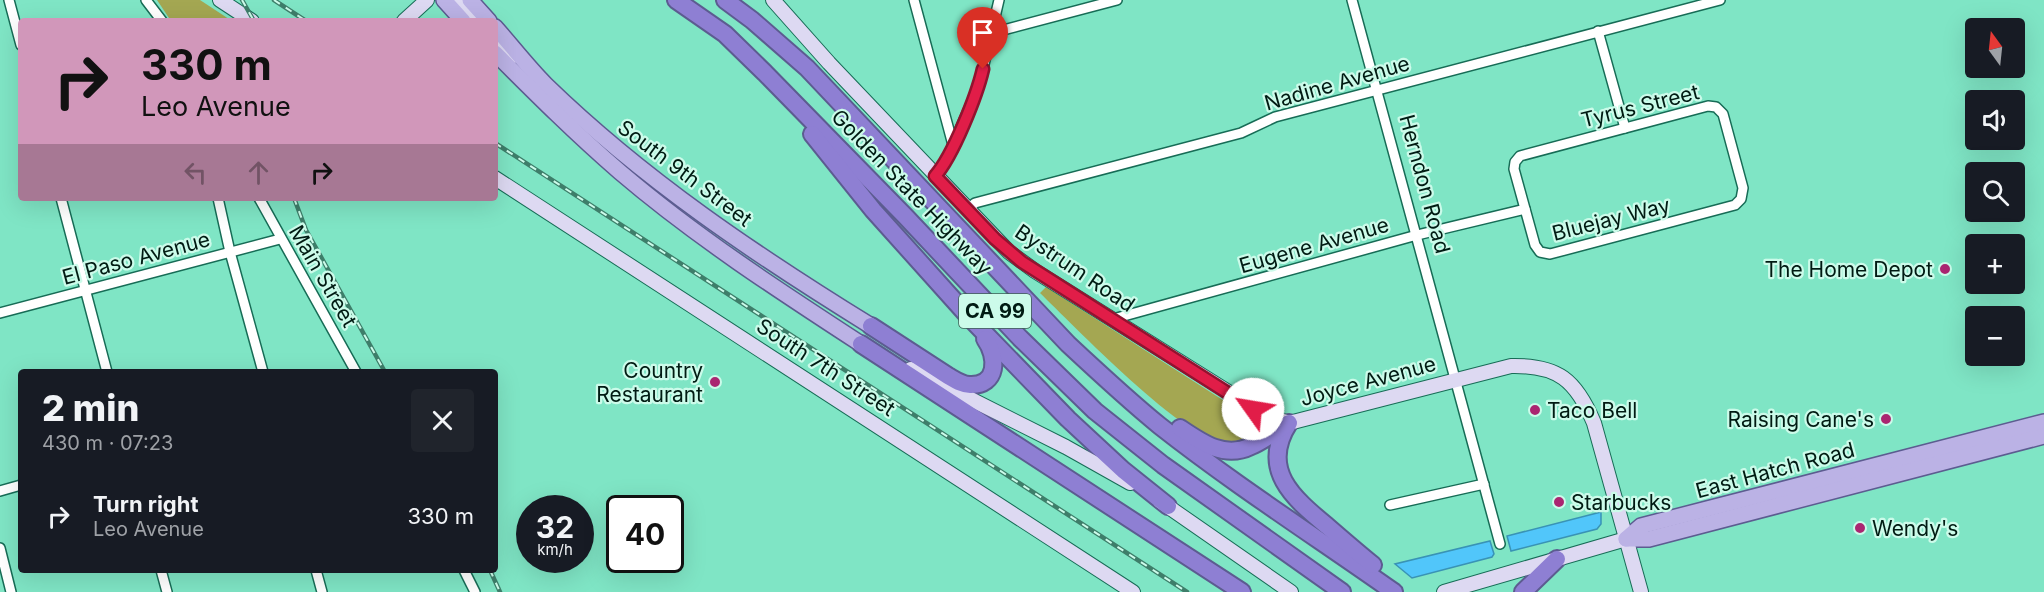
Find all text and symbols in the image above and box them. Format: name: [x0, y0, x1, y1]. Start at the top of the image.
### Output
pin: [957, 7, 1008, 69]
icon: arrive: [966, 16, 999, 49]
north arrow: [1965, 18, 2025, 78]
map controls: [1965, 18, 2025, 366]
text: 330 m: [141, 39, 272, 90]
icon: right: [42, 42, 120, 120]
street label: Nadine Avenue: [1262, 50, 1412, 116]
street label: Tyrus Street: [1578, 79, 1702, 133]
text: Leo Avenue: [141, 90, 291, 123]
button: sound: [1965, 90, 2025, 150]
street label: Golden State Highway: [826, 104, 998, 280]
street label: Herndon Road: [1394, 112, 1456, 256]
street label: South 9th Street: [613, 114, 757, 232]
icon: left: [179, 156, 212, 189]
icon: ahead: [242, 156, 275, 189]
icon: right: [305, 156, 338, 189]
button: search: [1965, 162, 2025, 222]
street label: Bluejay Way: [1549, 192, 1673, 246]
street label: Eugene Avenue: [1236, 212, 1392, 278]
street label: Bystrum Road: [1010, 219, 1140, 317]
street label: Main Street: [284, 221, 362, 331]
street label: El Paso Avenue: [59, 226, 213, 290]
button: +: [1965, 234, 2025, 294]
place label: The Home Depot: [1764, 257, 1933, 282]
marker: The Home Depot: [1938, 262, 1952, 276]
road number: CA 99: [959, 294, 1031, 328]
button: −: [1965, 306, 2025, 366]
street label: South 7th Street: [752, 313, 900, 421]
street label: Joyce Avenue: [1297, 351, 1439, 411]
place label: Country Restaurant: [596, 358, 703, 407]
marker: Country Restaurant: [708, 375, 722, 389]
position arrow: [1221, 377, 1285, 441]
text: 2 min: [42, 386, 139, 430]
button: close: [411, 389, 474, 452]
place label: Taco Bell: [1547, 398, 1637, 423]
marker: Taco Bell: [1528, 403, 1542, 417]
place label: Raising Cane's: [1727, 407, 1874, 432]
marker: Raising Cane's: [1879, 412, 1893, 426]
text: 430 m · 07:23: [42, 431, 173, 455]
street label: East Hatch Road: [1693, 437, 1857, 503]
place label: Starbucks: [1571, 490, 1671, 515]
text: Turn right: [93, 491, 199, 517]
speed limit sign: 40: [606, 495, 684, 573]
marker: Starbucks: [1552, 495, 1566, 509]
icon: right: [42, 500, 75, 533]
text: 330 m: [407, 503, 474, 529]
text: 32: [536, 509, 574, 545]
place label: Wendy's: [1872, 516, 1958, 541]
text: Leo Avenue: [93, 517, 204, 541]
marker: Wendy's: [1853, 521, 1867, 535]
text: km/h: [537, 540, 573, 559]

